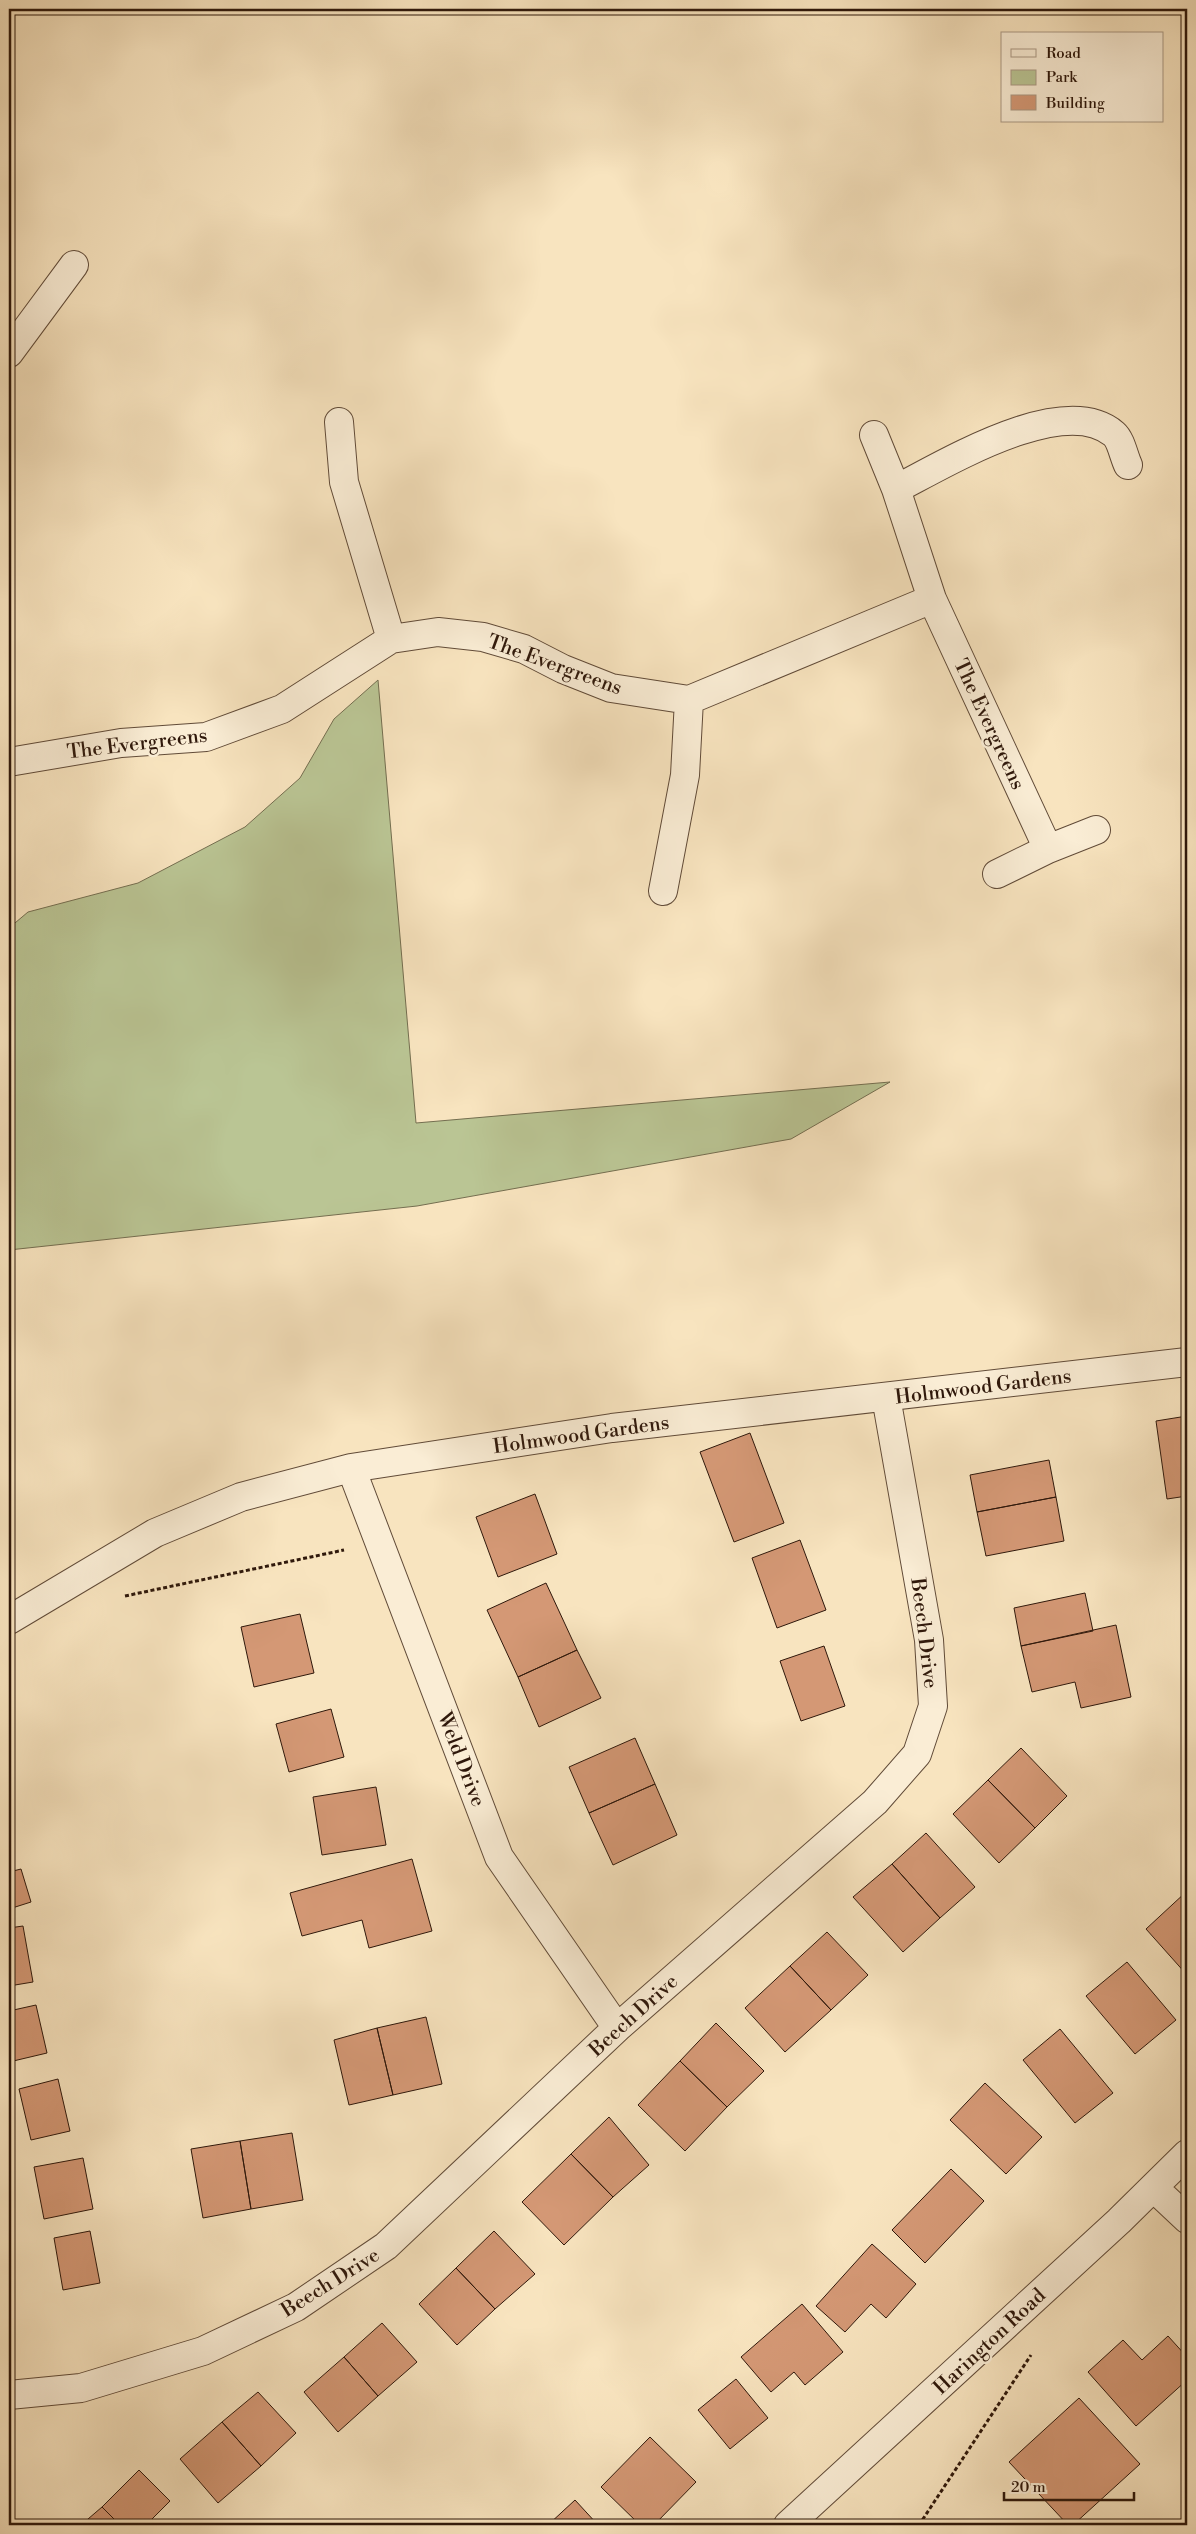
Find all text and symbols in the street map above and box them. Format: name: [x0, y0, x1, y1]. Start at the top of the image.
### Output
legend: [1001, 32, 1164, 122]
text: Road: [1046, 44, 1081, 63]
text: Park: [1046, 68, 1078, 87]
text: Building: [1045, 94, 1105, 113]
street label: The Evergreens: [484, 629, 625, 701]
street label: The Evergreens: [947, 655, 1030, 794]
street label: The Evergreens: [65, 723, 209, 766]
street label: Holmwood Gardens: [894, 1364, 1073, 1411]
street label: Holmwood Gardens: [492, 1411, 671, 1460]
street label: Beech Drive: [904, 1575, 943, 1690]
street label: Weld Drive: [431, 1708, 490, 1810]
street label: Beech Drive: [584, 1970, 684, 2063]
street label: Beech Drive: [276, 2243, 385, 2324]
street label: Harington Road: [929, 2283, 1052, 2401]
scale bar: [1004, 2469, 1134, 2501]
text: 20 m: [1011, 2478, 1046, 2497]

